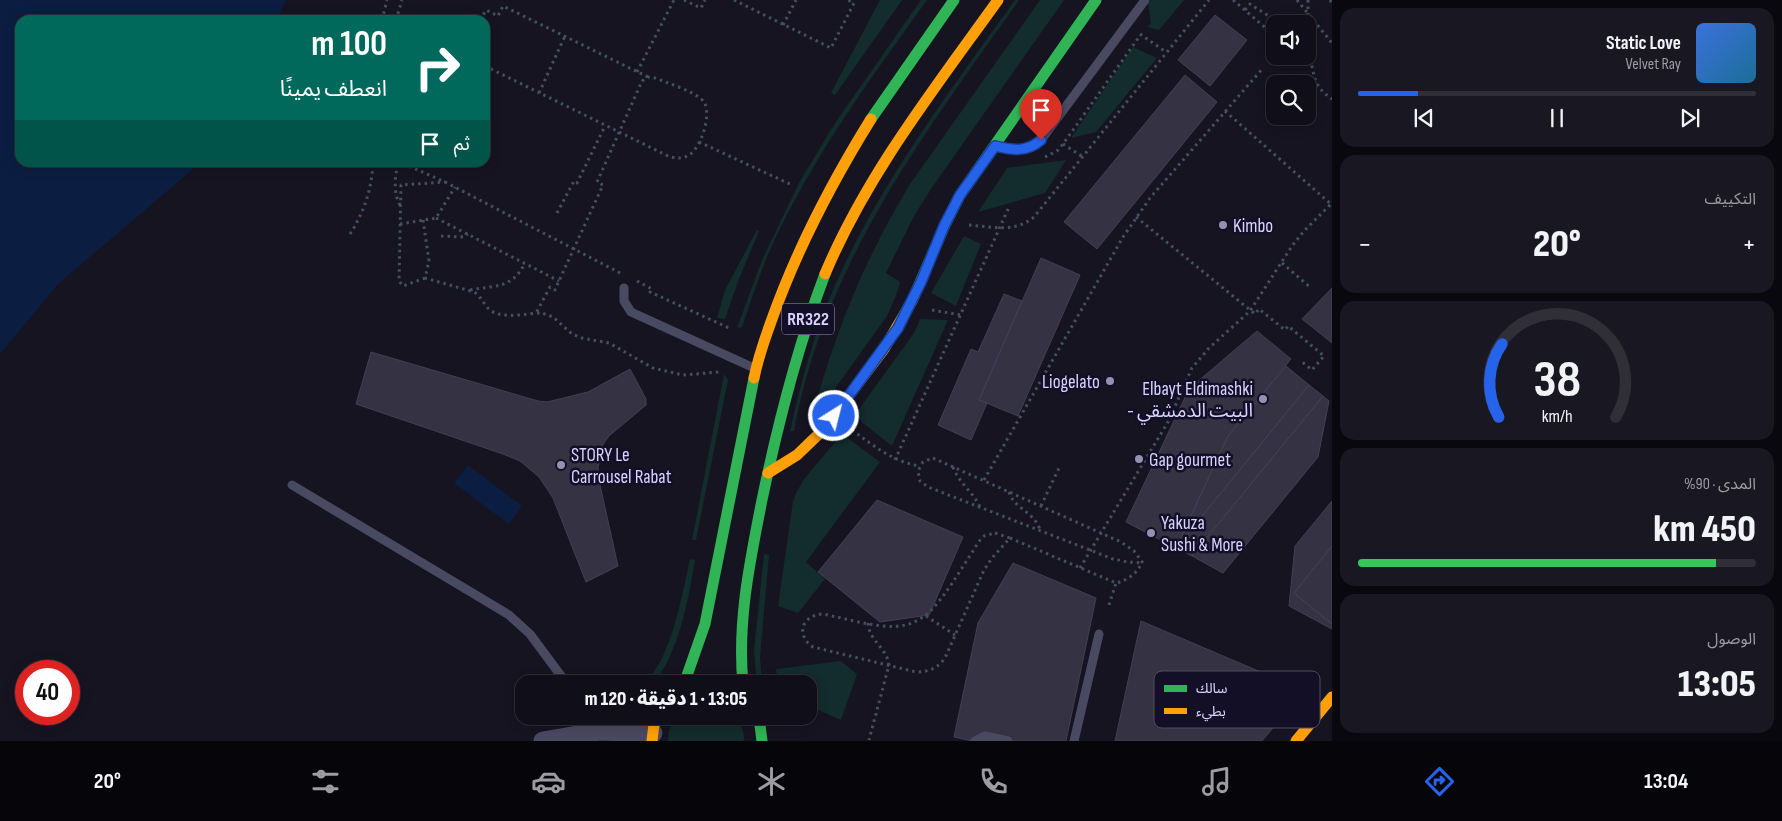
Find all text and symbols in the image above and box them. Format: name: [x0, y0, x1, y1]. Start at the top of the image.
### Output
map controls: [1266, 15, 1316, 125]
button: sound: [1266, 15, 1316, 65]
text: 100 m: [311, 23, 387, 66]
text: Static Love: [1606, 32, 1681, 55]
icon: right: [405, 35, 470, 100]
text: Velvet Ray: [1626, 55, 1681, 74]
button: search: [1266, 75, 1316, 125]
text: انعطف يمينًا: [280, 76, 387, 103]
pin: [1020, 89, 1062, 140]
icon: arrive: [1027, 96, 1055, 124]
icon: previous: [1410, 104, 1438, 132]
icon: pause: [1543, 104, 1571, 132]
icon: next: [1676, 104, 1704, 132]
icon: arrive: [416, 130, 444, 158]
text: ثم: [454, 133, 470, 156]
text: التكييف: [1704, 190, 1756, 209]
place label: Kimbo: [1233, 215, 1273, 238]
marker: Kimbo: [1217, 219, 1229, 231]
text: 20°: [1533, 222, 1581, 267]
text: −: [1358, 228, 1372, 261]
text: +: [1742, 228, 1756, 261]
road number: RR322: [782, 304, 834, 334]
text: 38: [1533, 349, 1581, 412]
place label: Liogelato: [1042, 371, 1100, 394]
marker: Liogelato: [1104, 375, 1116, 387]
place label: Elbayt Eldimashki - البيت الدمشقي: [1127, 378, 1253, 425]
position arrow: [807, 389, 859, 441]
marker: Elbayt Eldimashki - البيت الدمشقي: [1257, 393, 1269, 405]
text: km/h: [1542, 406, 1572, 427]
place label: STORY Le Carrousel Rabat: [571, 444, 672, 489]
place label: Gap gourmet: [1149, 449, 1231, 472]
marker: Gap gourmet: [1133, 453, 1145, 465]
marker: STORY Le Carrousel Rabat: [555, 459, 567, 471]
text: المدى · 90%: [1684, 475, 1756, 494]
text: 450 km: [1653, 507, 1756, 552]
place label: Yakuza Sushi & More: [1161, 512, 1243, 557]
marker: Yakuza Sushi & More: [1145, 527, 1157, 539]
text: الوصول: [1707, 630, 1756, 649]
speed limit sign: 40: [15, 660, 80, 725]
text: 13:05: [1678, 662, 1756, 707]
legend: [1154, 671, 1320, 728]
text: سالك: [1196, 680, 1228, 697]
text: 13:05 · 1 دقيقة · 120 m: [585, 688, 747, 711]
text: بطيء: [1196, 703, 1226, 722]
icon: filters: [308, 764, 343, 799]
icon: car: [531, 764, 566, 799]
icon: climate: [754, 764, 789, 799]
icon: phone: [976, 764, 1011, 799]
icon: music: [1199, 764, 1234, 799]
icon: directions: [1422, 764, 1457, 799]
text: 20°: [94, 768, 121, 795]
text: 13:04: [1644, 768, 1688, 795]

